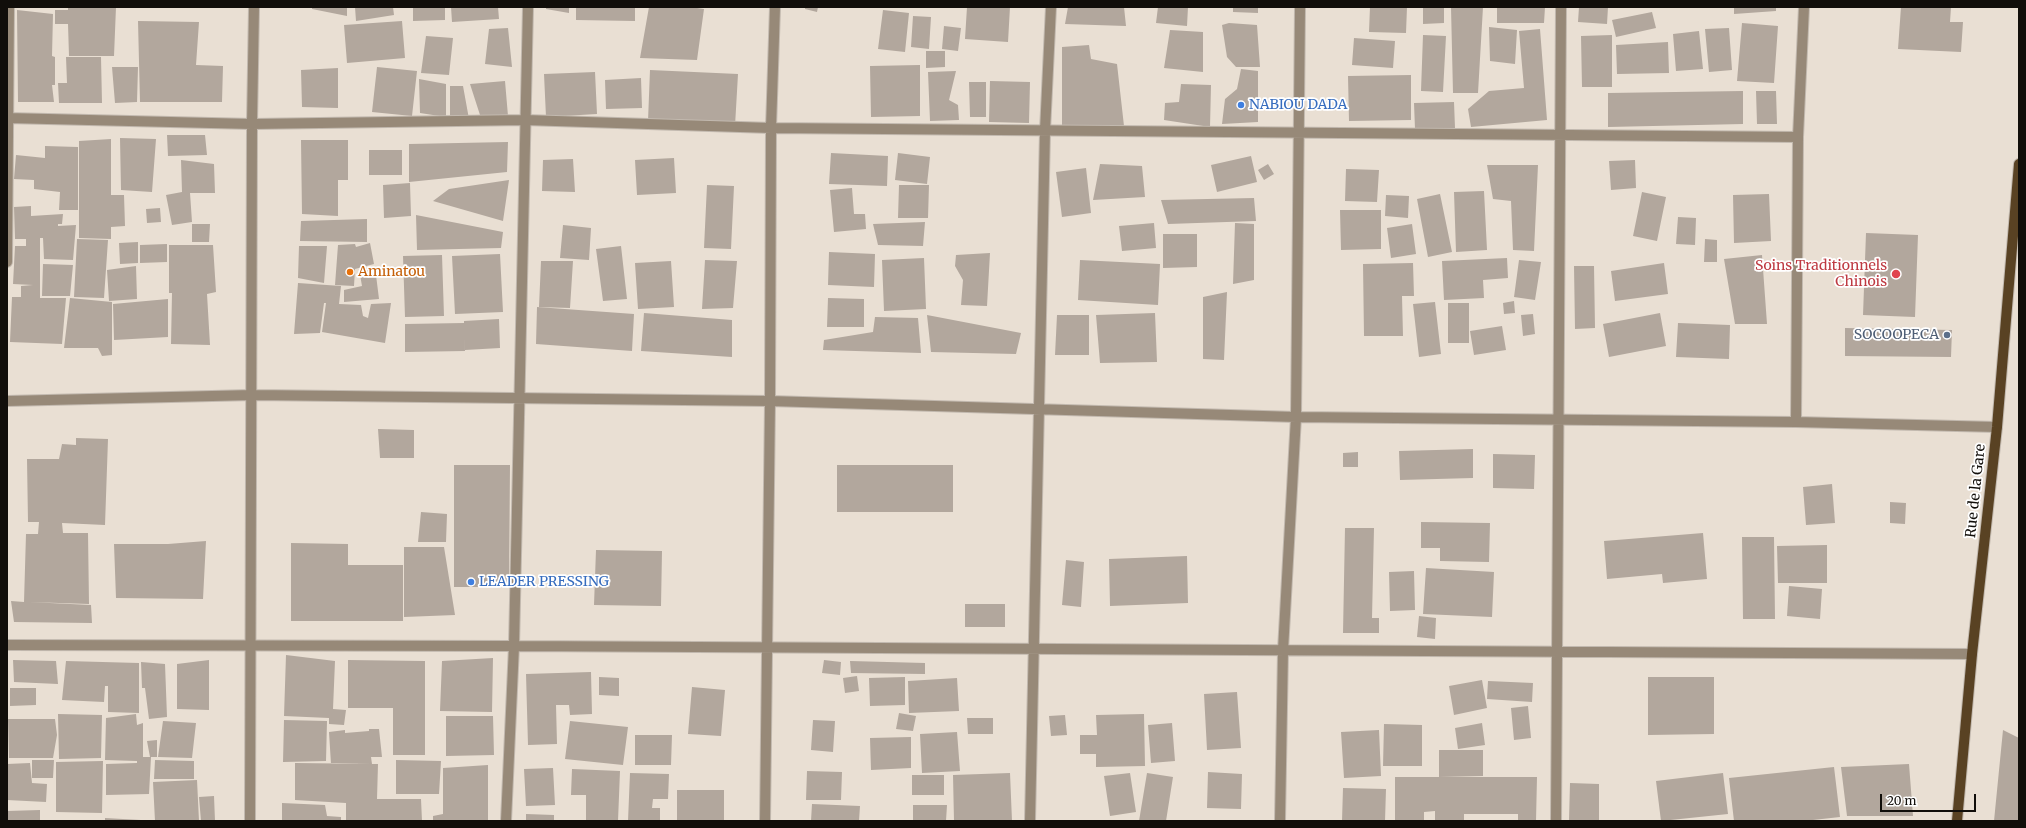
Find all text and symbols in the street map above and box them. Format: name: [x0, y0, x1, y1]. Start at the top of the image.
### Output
place label: NABIOU DADA: [1249, 97, 1347, 113]
marker: NABIOU DADA: [1236, 100, 1246, 110]
place label: Soins Traditionnels Chinois: [1755, 258, 1887, 290]
place label: Aminatou: [358, 264, 425, 280]
marker: Aminatou: [345, 267, 355, 277]
marker: Soins Traditionnels Chinois: [1890, 268, 1902, 280]
place label: SOCOOPECA: [1854, 327, 1939, 343]
marker: SOCOOPECA: [1942, 330, 1952, 340]
street label: Rue de la Gare: [1963, 443, 1989, 539]
place label: LEADER PRESSING: [479, 574, 609, 590]
marker: LEADER PRESSING: [466, 577, 476, 587]
scale bar: [1882, 786, 1978, 812]
text: 20 m: [1887, 793, 1916, 808]

